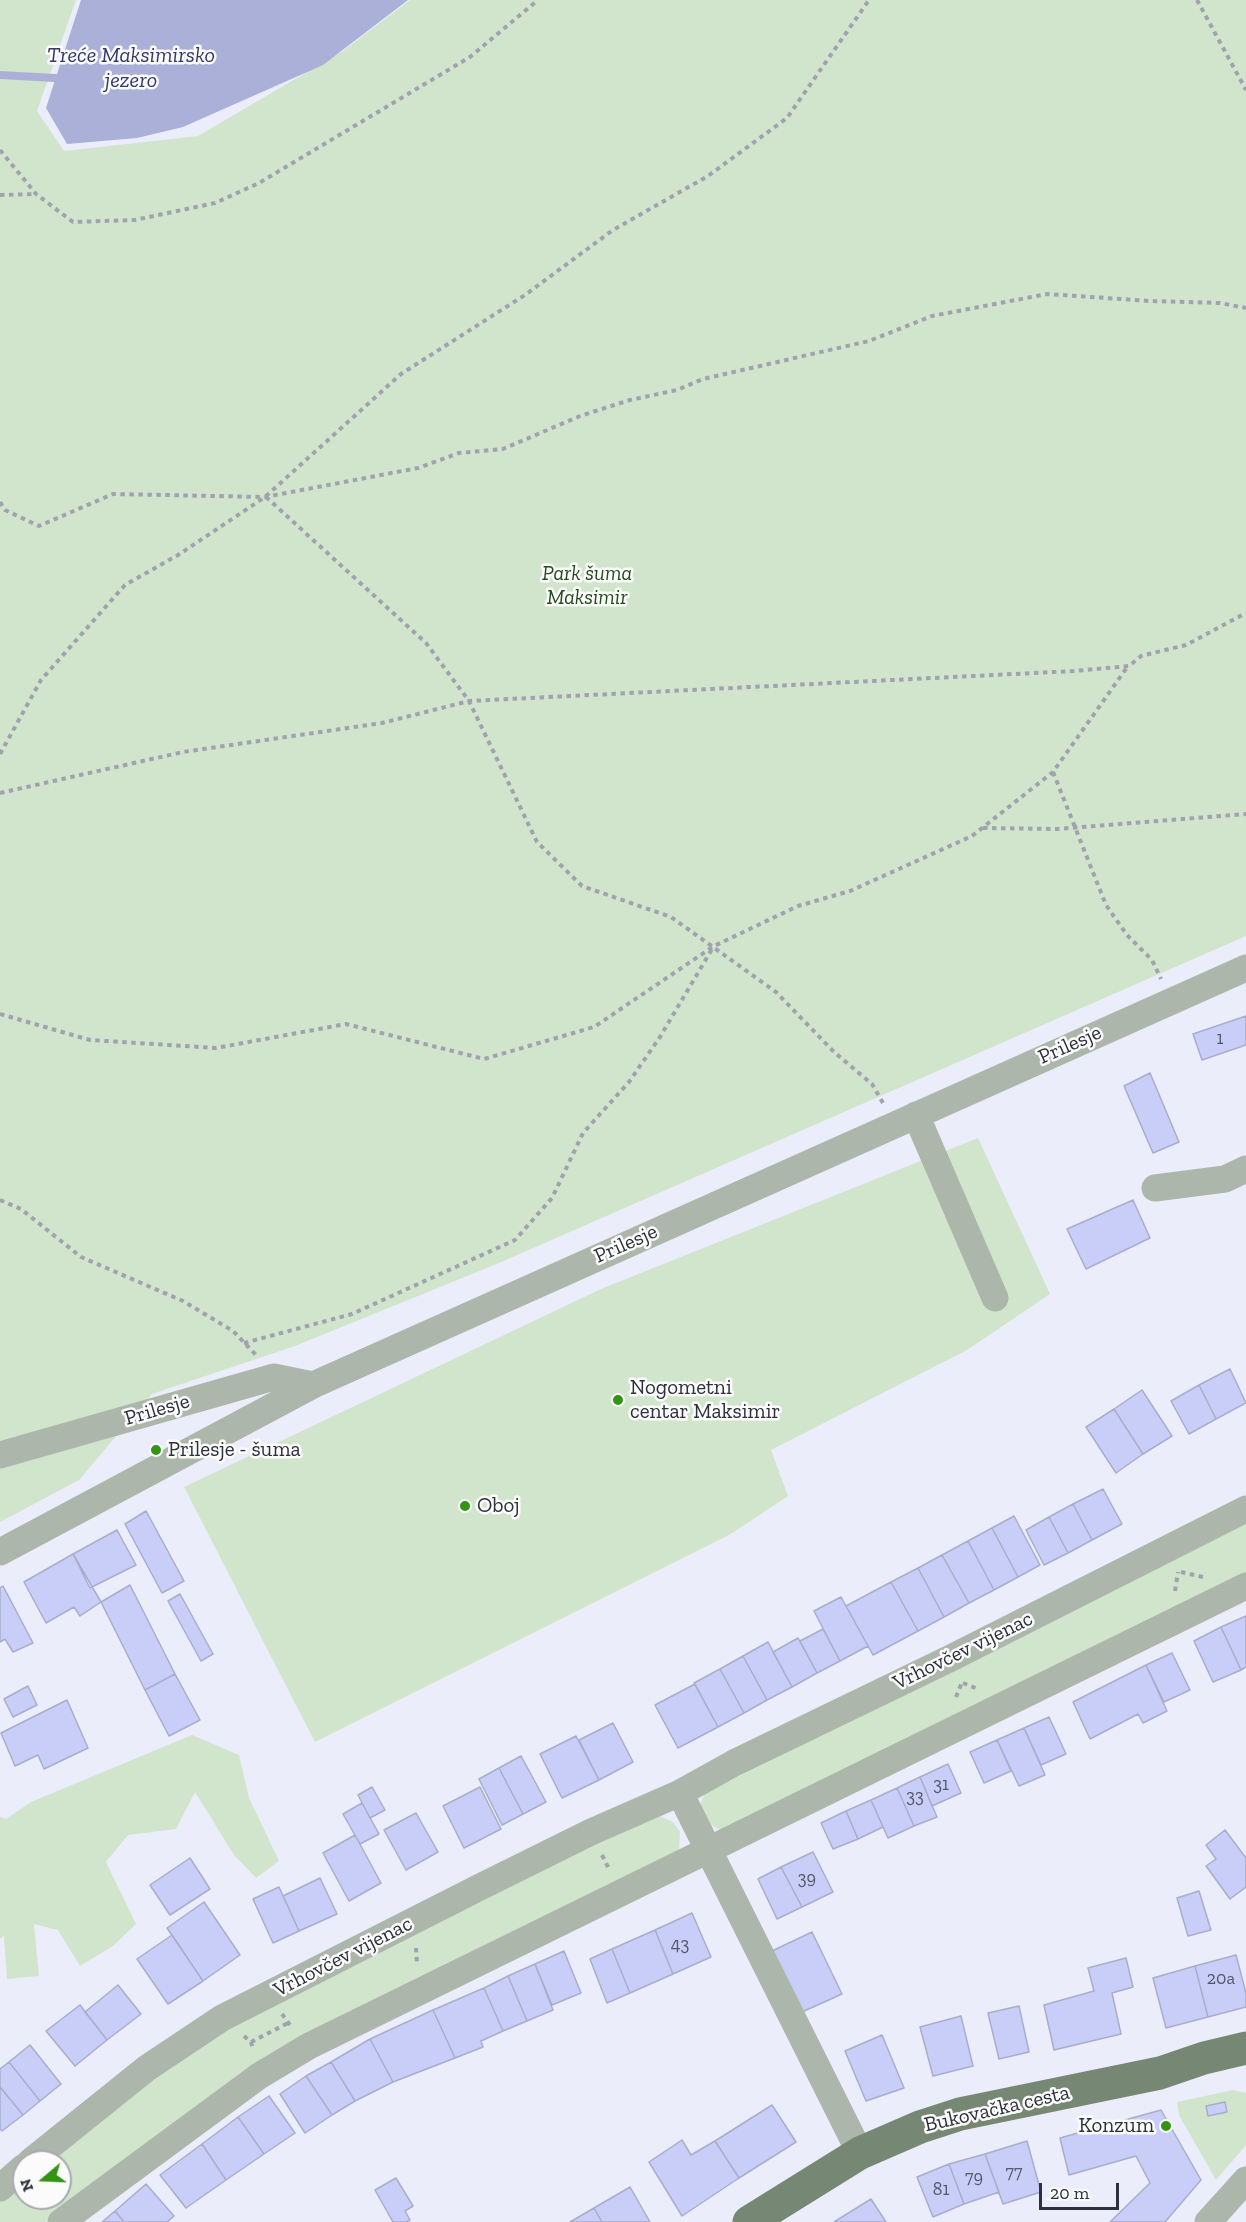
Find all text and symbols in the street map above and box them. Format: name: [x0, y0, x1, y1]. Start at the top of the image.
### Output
water label: Treće Maksimirsko jezero: [47, 43, 215, 94]
park label: Park šuma Maksimir: [542, 561, 632, 611]
street label: Prilesje: [1034, 1020, 1106, 1070]
house number: 1: [1217, 1028, 1223, 1050]
street label: Prilesje: [590, 1219, 662, 1269]
place label: Nogometni centar Maksimir: [630, 1375, 780, 1425]
street label: Prilesje: [122, 1389, 192, 1431]
marker: Nogometni centar Maksimir: [611, 1393, 625, 1407]
place label: Prilesje - šuma: [168, 1437, 301, 1463]
marker: Prilesje - šuma: [149, 1443, 163, 1457]
place label: Oboj: [477, 1493, 519, 1519]
marker: Oboj: [458, 1499, 472, 1513]
street label: Vrhovčev vijenac: [889, 1606, 1037, 1696]
house number: 31: [933, 1774, 949, 1796]
house number: 33: [906, 1786, 924, 1808]
house number: 39: [798, 1868, 816, 1890]
street label: Vrhovčev vijenac: [269, 1911, 417, 2003]
house number: 43: [671, 1934, 689, 1956]
house number: 20a: [1207, 1968, 1235, 1990]
street label: Bukovačka cesta: [922, 2080, 1072, 2138]
place label: Konzum: [1078, 2113, 1154, 2139]
marker: Konzum: [1159, 2119, 1173, 2133]
north arrow: [12, 2150, 72, 2210]
house number: 77: [1006, 2162, 1022, 2184]
house number: 79: [965, 2167, 983, 2189]
scale bar: [1042, 2171, 1122, 2209]
text: N: [15, 2177, 37, 2194]
house number: 81: [933, 2179, 949, 2201]
text: 20 m: [1050, 2182, 1089, 2204]

